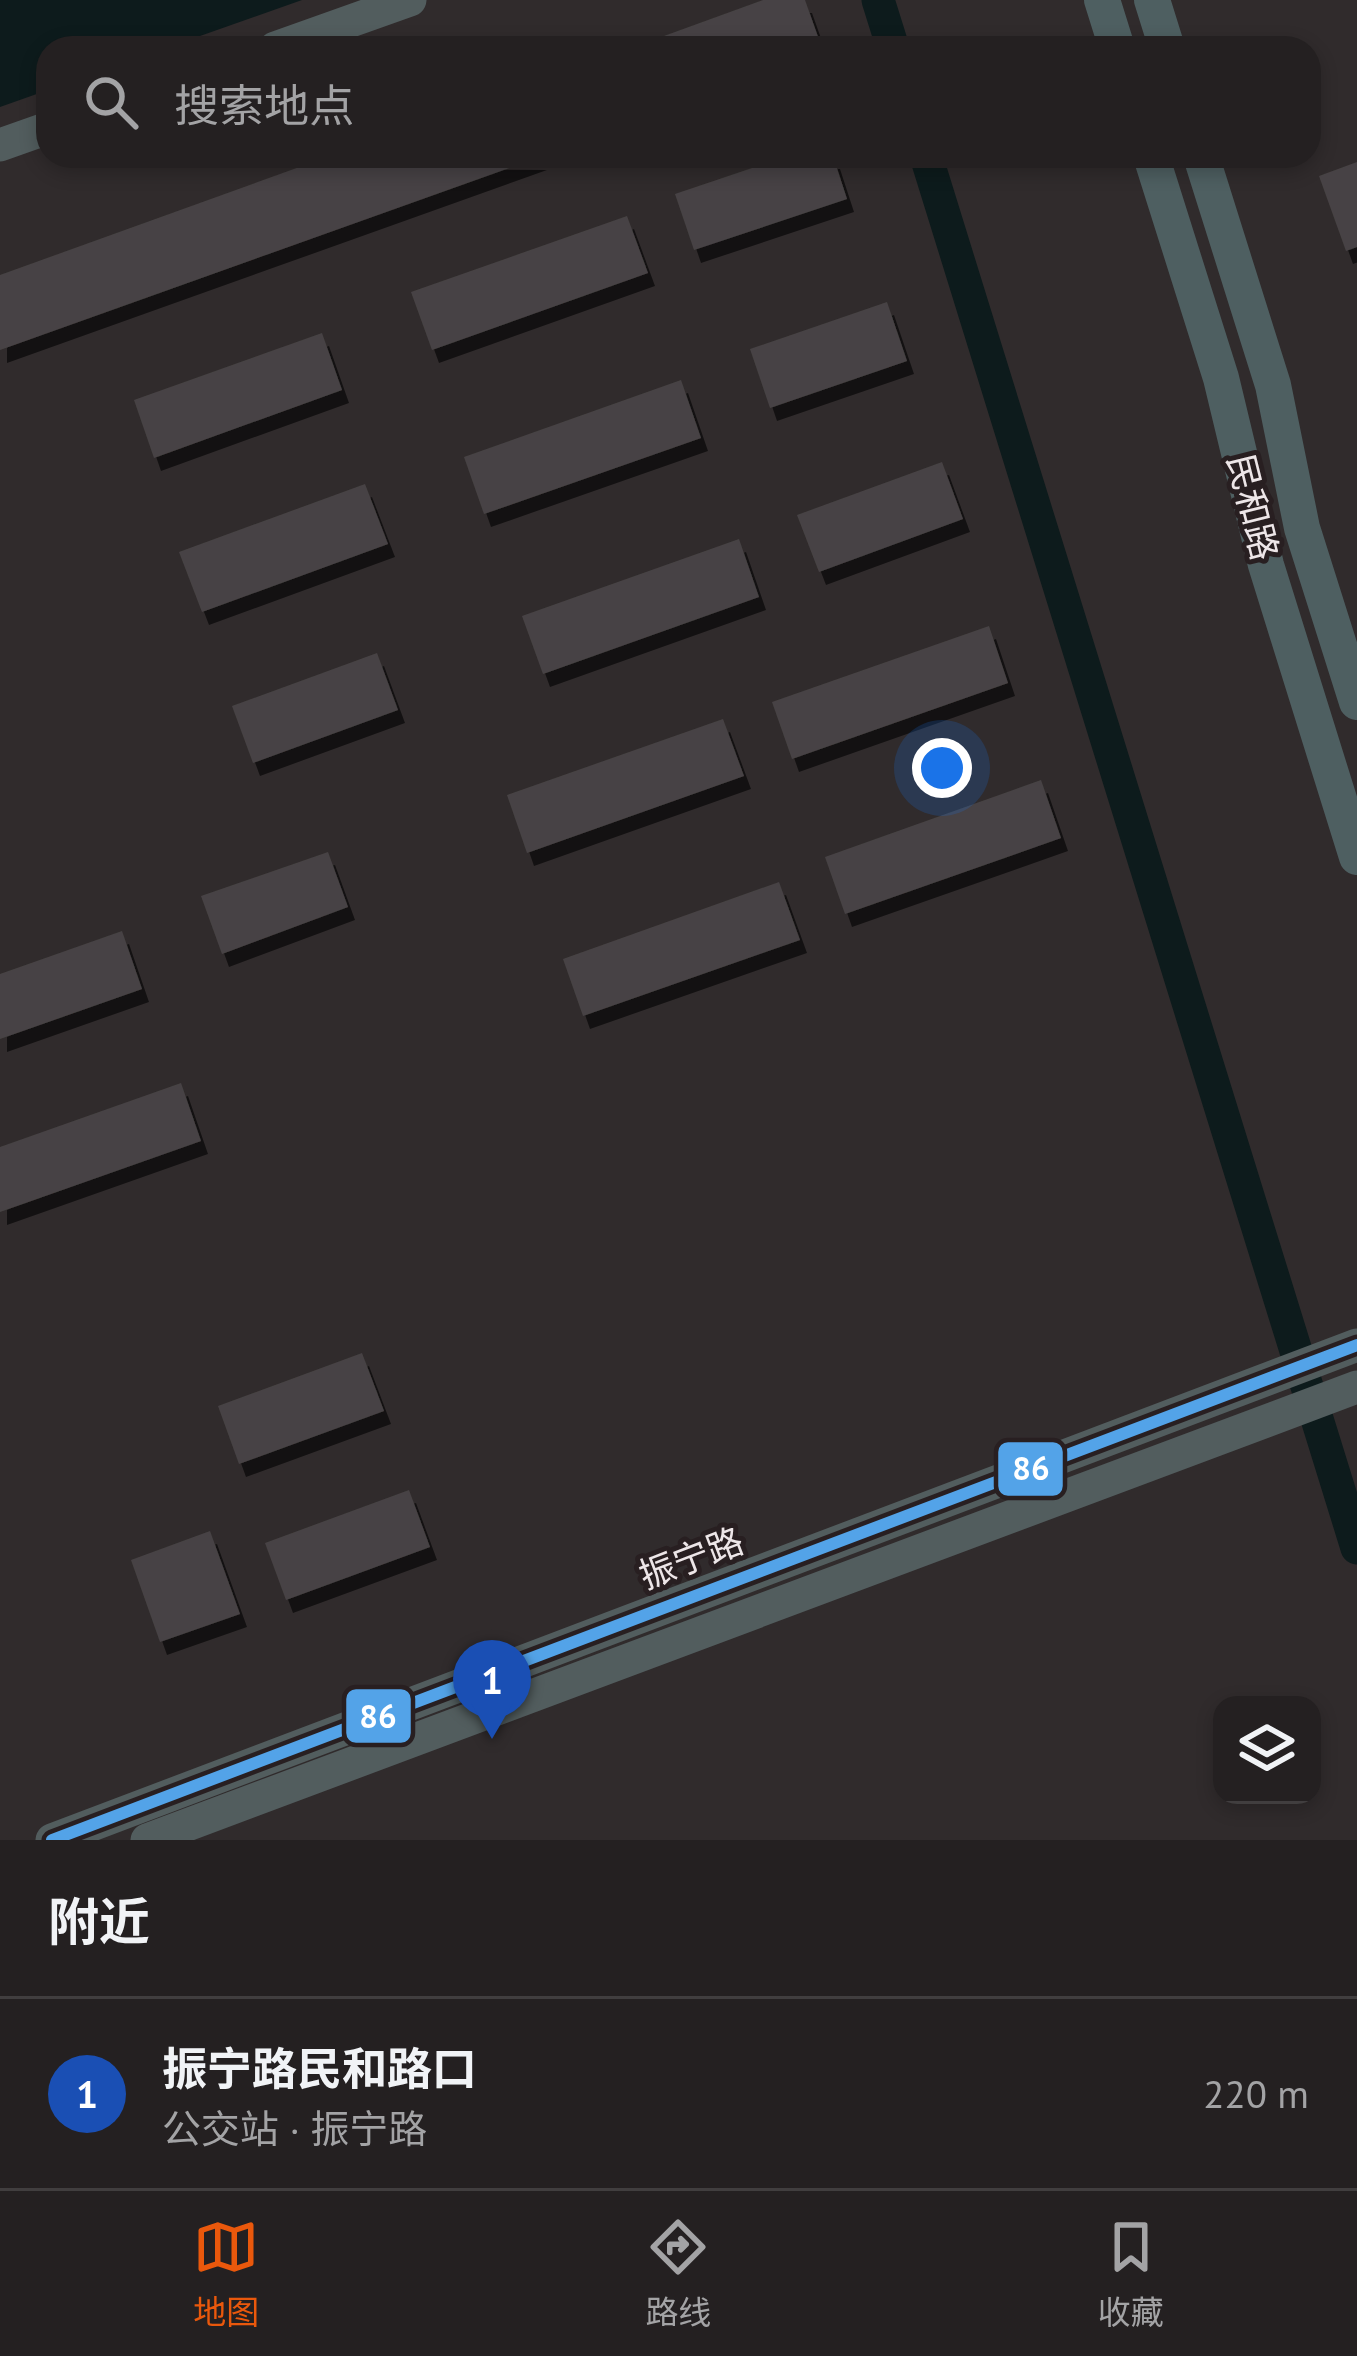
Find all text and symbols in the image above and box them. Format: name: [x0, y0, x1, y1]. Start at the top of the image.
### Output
search box: [36, 36, 1321, 168]
icon: search: [78, 69, 144, 135]
text: 搜索地点: [174, 76, 354, 134]
street label: 民和路: [1218, 449, 1289, 565]
your location: [912, 738, 972, 798]
line badge: 86: [996, 1440, 1065, 1498]
text: 86: [1012, 1446, 1050, 1489]
street label: 振宁路: [632, 1516, 750, 1599]
pin: 1: [453, 1640, 531, 1739]
line badge: 86: [344, 1687, 413, 1745]
text: 86: [359, 1694, 397, 1737]
map controls: [1213, 1696, 1321, 1804]
button: layers: [1213, 1696, 1321, 1804]
text: 附近: [48, 1888, 150, 1954]
text: 振宁路民和路口: [162, 2039, 477, 2097]
text: 1: [76, 2068, 98, 2119]
text: 220 m: [1203, 2068, 1309, 2119]
text: 公交站 · 振宁路: [162, 2103, 427, 2154]
tab: 地图: [193, 2214, 259, 2334]
tab: 路线: [645, 2214, 711, 2334]
tab: 收藏: [1098, 2214, 1164, 2334]

